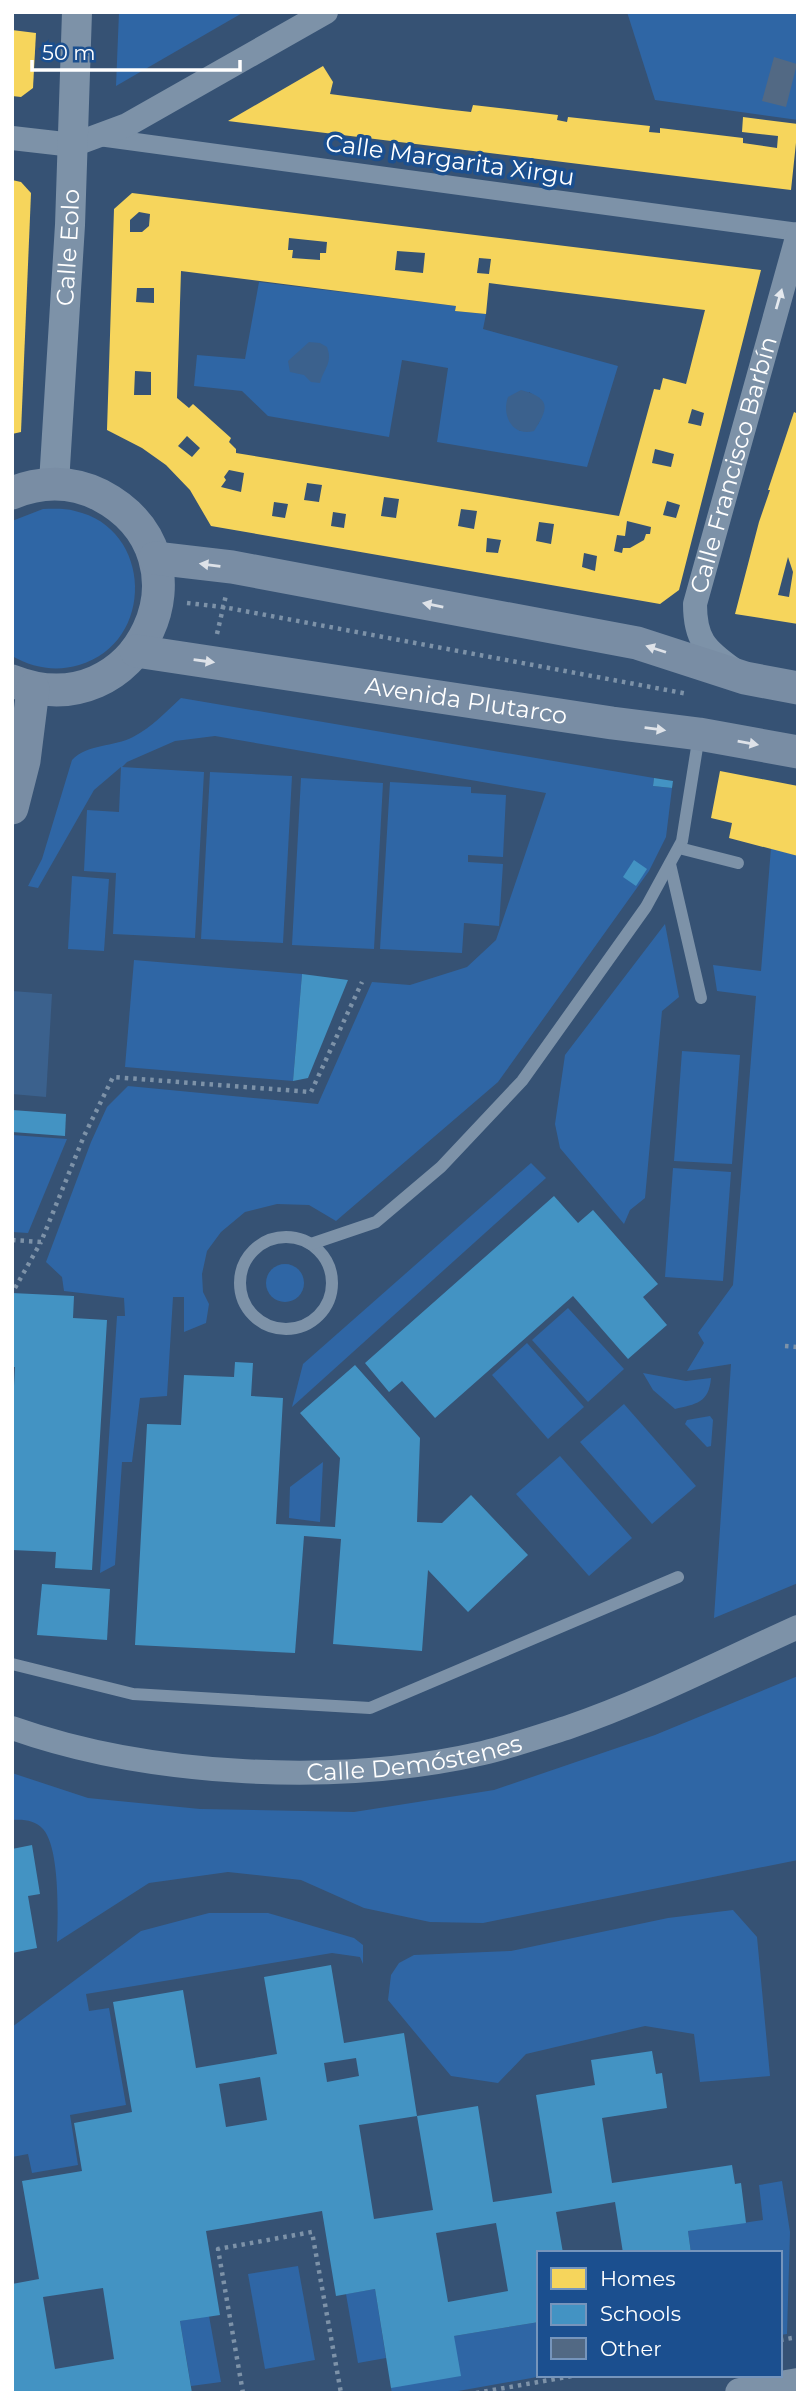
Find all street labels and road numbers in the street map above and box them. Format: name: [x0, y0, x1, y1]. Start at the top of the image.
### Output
street label: Calle Margarita Xirgu: [324, 128, 576, 191]
street label: Calle Eolo: [50, 188, 85, 307]
street label: Calle Francisco Barbín: [684, 333, 783, 597]
street label: Avenida Plutarco: [363, 671, 569, 730]
street label: Calle Demóstenes: [306, 1728, 525, 1787]

